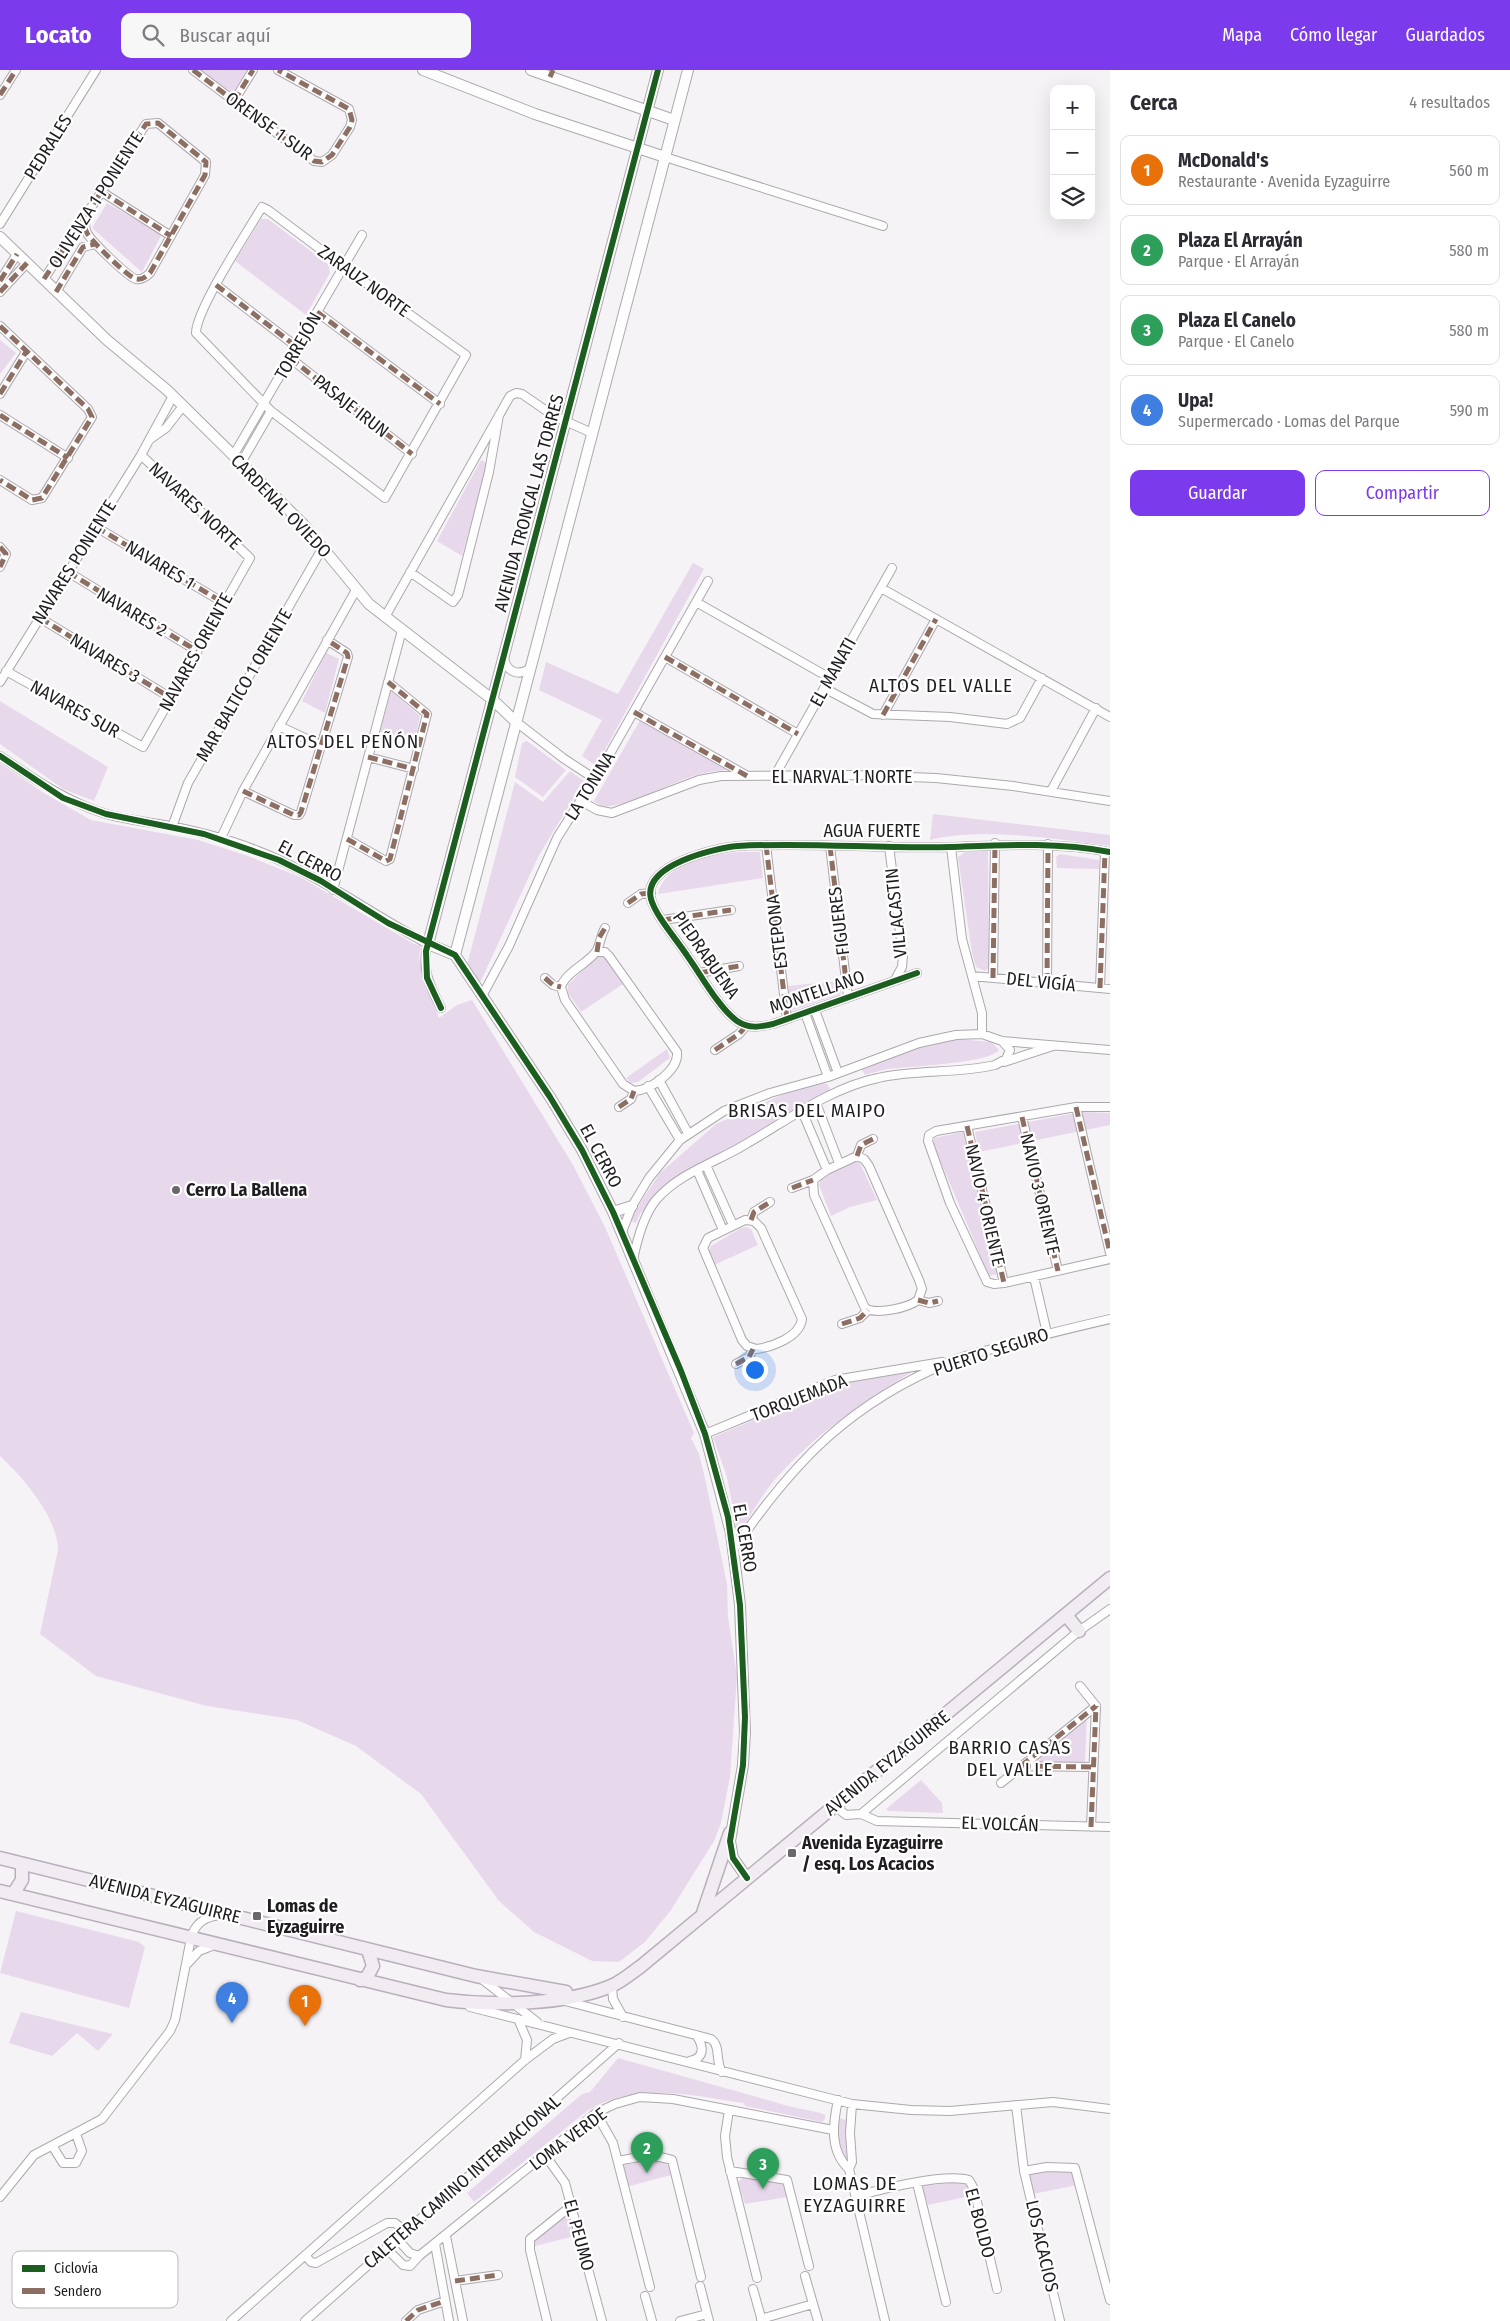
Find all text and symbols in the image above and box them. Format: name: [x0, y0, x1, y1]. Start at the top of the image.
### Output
search box: [121, 13, 471, 58]
text: Locato: [25, 21, 91, 49]
icon: search: [139, 21, 167, 49]
text: Buscar aquí: [179, 24, 271, 47]
text: Mapa: [1222, 24, 1262, 46]
text: Cómo llegar: [1290, 24, 1377, 46]
text: Guardados: [1405, 24, 1485, 46]
map controls: [1050, 85, 1095, 220]
button: +: [1050, 85, 1095, 130]
street label: ORENSE 1 SUR: [221, 87, 317, 165]
text: Cerca: [1130, 90, 1178, 116]
text: 4 resultados: [1409, 93, 1490, 112]
street label: PEDRALES: [19, 110, 77, 184]
street label: OLIVENZA 1 PONIENTE: [44, 128, 148, 272]
button: −: [1050, 130, 1095, 175]
text: McDonald's: [1178, 149, 1268, 172]
text: 1: [1144, 161, 1150, 180]
text: 560 m: [1449, 161, 1489, 180]
text: Restaurante · Avenida Eyzaguirre: [1178, 172, 1390, 191]
button: layers: [1050, 175, 1095, 220]
text: Plaza El Arrayán: [1178, 229, 1303, 252]
street label: ZARAUZ NORTE: [314, 240, 414, 322]
text: 2: [1143, 241, 1151, 260]
text: 580 m: [1449, 241, 1489, 260]
text: Parque · El Arrayán: [1178, 252, 1300, 271]
street label: TORREJÓN: [270, 308, 326, 384]
text: Plaza El Canelo: [1178, 309, 1296, 332]
text: 3: [1143, 321, 1151, 340]
text: 580 m: [1449, 321, 1489, 340]
text: Parque · El Canelo: [1178, 332, 1294, 351]
street label: PASAJE IRUN: [309, 370, 393, 442]
text: Upa!: [1178, 389, 1213, 412]
street label: AVENIDA TRONCAL LAS TORRES: [489, 392, 569, 614]
text: 4: [1143, 401, 1151, 420]
text: 590 m: [1450, 401, 1489, 420]
text: Supermercado · Lomas del Parque: [1178, 412, 1400, 431]
street label: CARDENAL OVIEDO: [226, 450, 336, 562]
street label: NAVARES NORTE: [144, 458, 246, 554]
button: Guardar: [1130, 470, 1305, 516]
button: Compartir: [1315, 470, 1490, 516]
street label: NAVARES PONIENTE: [27, 496, 121, 628]
street label: NAVARES 1: [121, 536, 199, 594]
street label: NAVARES 2: [93, 583, 171, 641]
street label: NAVARES ORIENTE: [154, 589, 238, 715]
street label: MAR BALTICO 1 ORIENTE: [191, 605, 297, 765]
street label: NAVARES 3: [66, 629, 144, 687]
street label: EL MANATI: [805, 634, 861, 710]
district label: ALTOS DEL VALLE: [869, 674, 1013, 697]
street label: NAVARES SUR: [26, 675, 124, 743]
district label: ALTOS DEL PEÑÓN: [267, 730, 419, 753]
street label: LA TONINA: [560, 747, 620, 824]
street label: EL NARVAL 1 NORTE: [771, 766, 913, 788]
street label: AGUA FUERTE: [824, 820, 920, 842]
street label: EL CERRO: [274, 835, 346, 887]
street label: VILLACASTIN: [880, 867, 912, 959]
street label: FIGUERES: [824, 885, 854, 957]
street label: ESTEPONA: [761, 893, 792, 970]
street label: PIEDRABUENA: [668, 907, 744, 1003]
street label: MONTELLANO: [766, 965, 868, 1019]
street label: DEL VIGÍA: [1005, 966, 1077, 997]
district label: BRISAS DEL MAIPO: [728, 1099, 886, 1122]
street label: EL CERRO: [575, 1120, 627, 1192]
street label: NAVIO 3 ORIENTE: [1015, 1131, 1065, 1257]
street label: NAVIO 4 ORIENTE: [960, 1142, 1010, 1268]
place label: Cerro La Ballena: [186, 1179, 307, 1201]
marker: Cerro La Ballena: [170, 1184, 182, 1196]
street label: PUERTO SEGURO: [930, 1323, 1052, 1381]
your location: [742, 1357, 768, 1383]
street label: TORQUEMADA: [748, 1369, 851, 1426]
street label: EL CERRO: [728, 1502, 762, 1574]
street label: AVENIDA EYZAGUIRRE: [820, 1706, 954, 1820]
district label: BARRIO CASAS DEL VALLE: [949, 1736, 1071, 1781]
street label: EL VOLCÁN: [961, 1811, 1039, 1836]
place label: Avenida Eyzaguirre / esq. Los Acacios: [801, 1832, 943, 1875]
marker: Avenida Eyzaguirre / esq. Los Acacios: [786, 1847, 798, 1859]
street label: AVENIDA EYZAGUIRRE: [87, 1870, 243, 1928]
place label: Lomas de Eyzaguirre: [267, 1895, 344, 1938]
marker: Lomas de Eyzaguirre: [251, 1910, 263, 1922]
pin: 4: [216, 1982, 248, 2023]
pin: 1: [289, 1985, 321, 2026]
street label: CALETERA CAMINO INTERNACIONAL: [359, 2090, 565, 2274]
street label: LOMA VERDE: [525, 2103, 611, 2175]
pin: 2: [631, 2132, 663, 2173]
pin: 3: [747, 2148, 779, 2189]
district label: LOMAS DE EYZAGUIRRE: [803, 2172, 907, 2217]
street label: EL BOLDO: [960, 2186, 1000, 2260]
street label: EL PEUMO: [559, 2197, 599, 2273]
street label: LOS ACACIOS: [1021, 2198, 1063, 2294]
legend: [12, 2251, 178, 2308]
text: Ciclovía: [54, 2260, 98, 2277]
text: Sendero: [54, 2283, 102, 2300]

